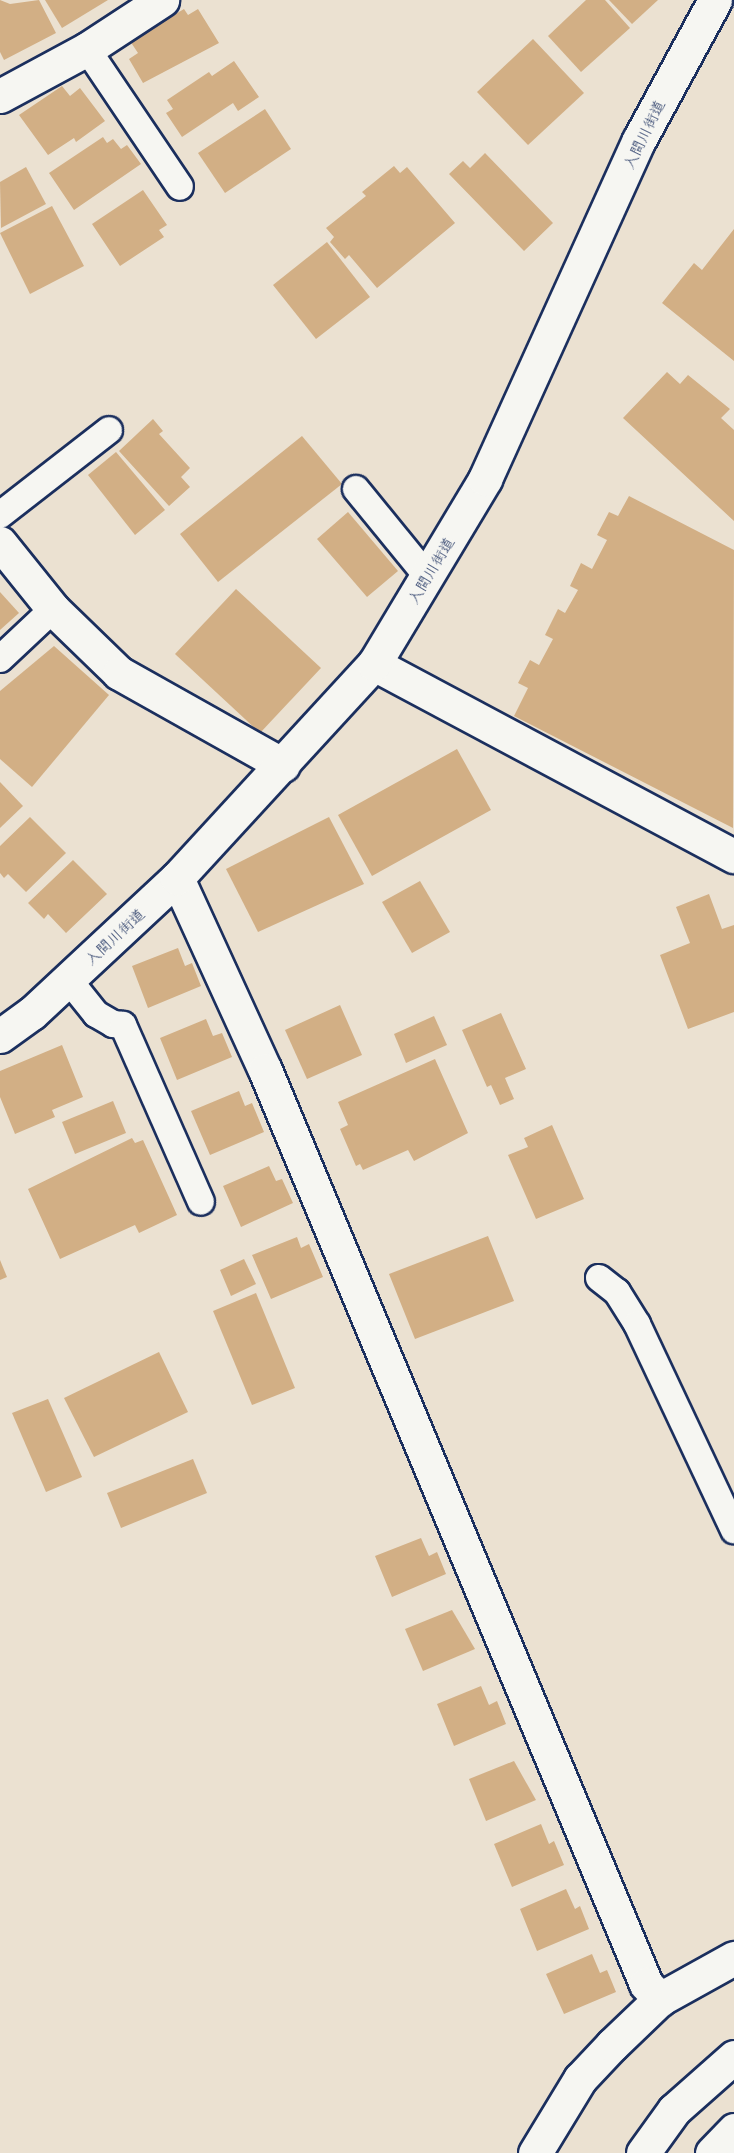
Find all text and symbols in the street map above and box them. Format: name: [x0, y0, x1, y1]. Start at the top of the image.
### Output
street label: 入間川街道: [618, 96, 668, 172]
street label: 入間川街道: [403, 533, 457, 607]
street label: 入間川街道: [80, 904, 148, 968]

